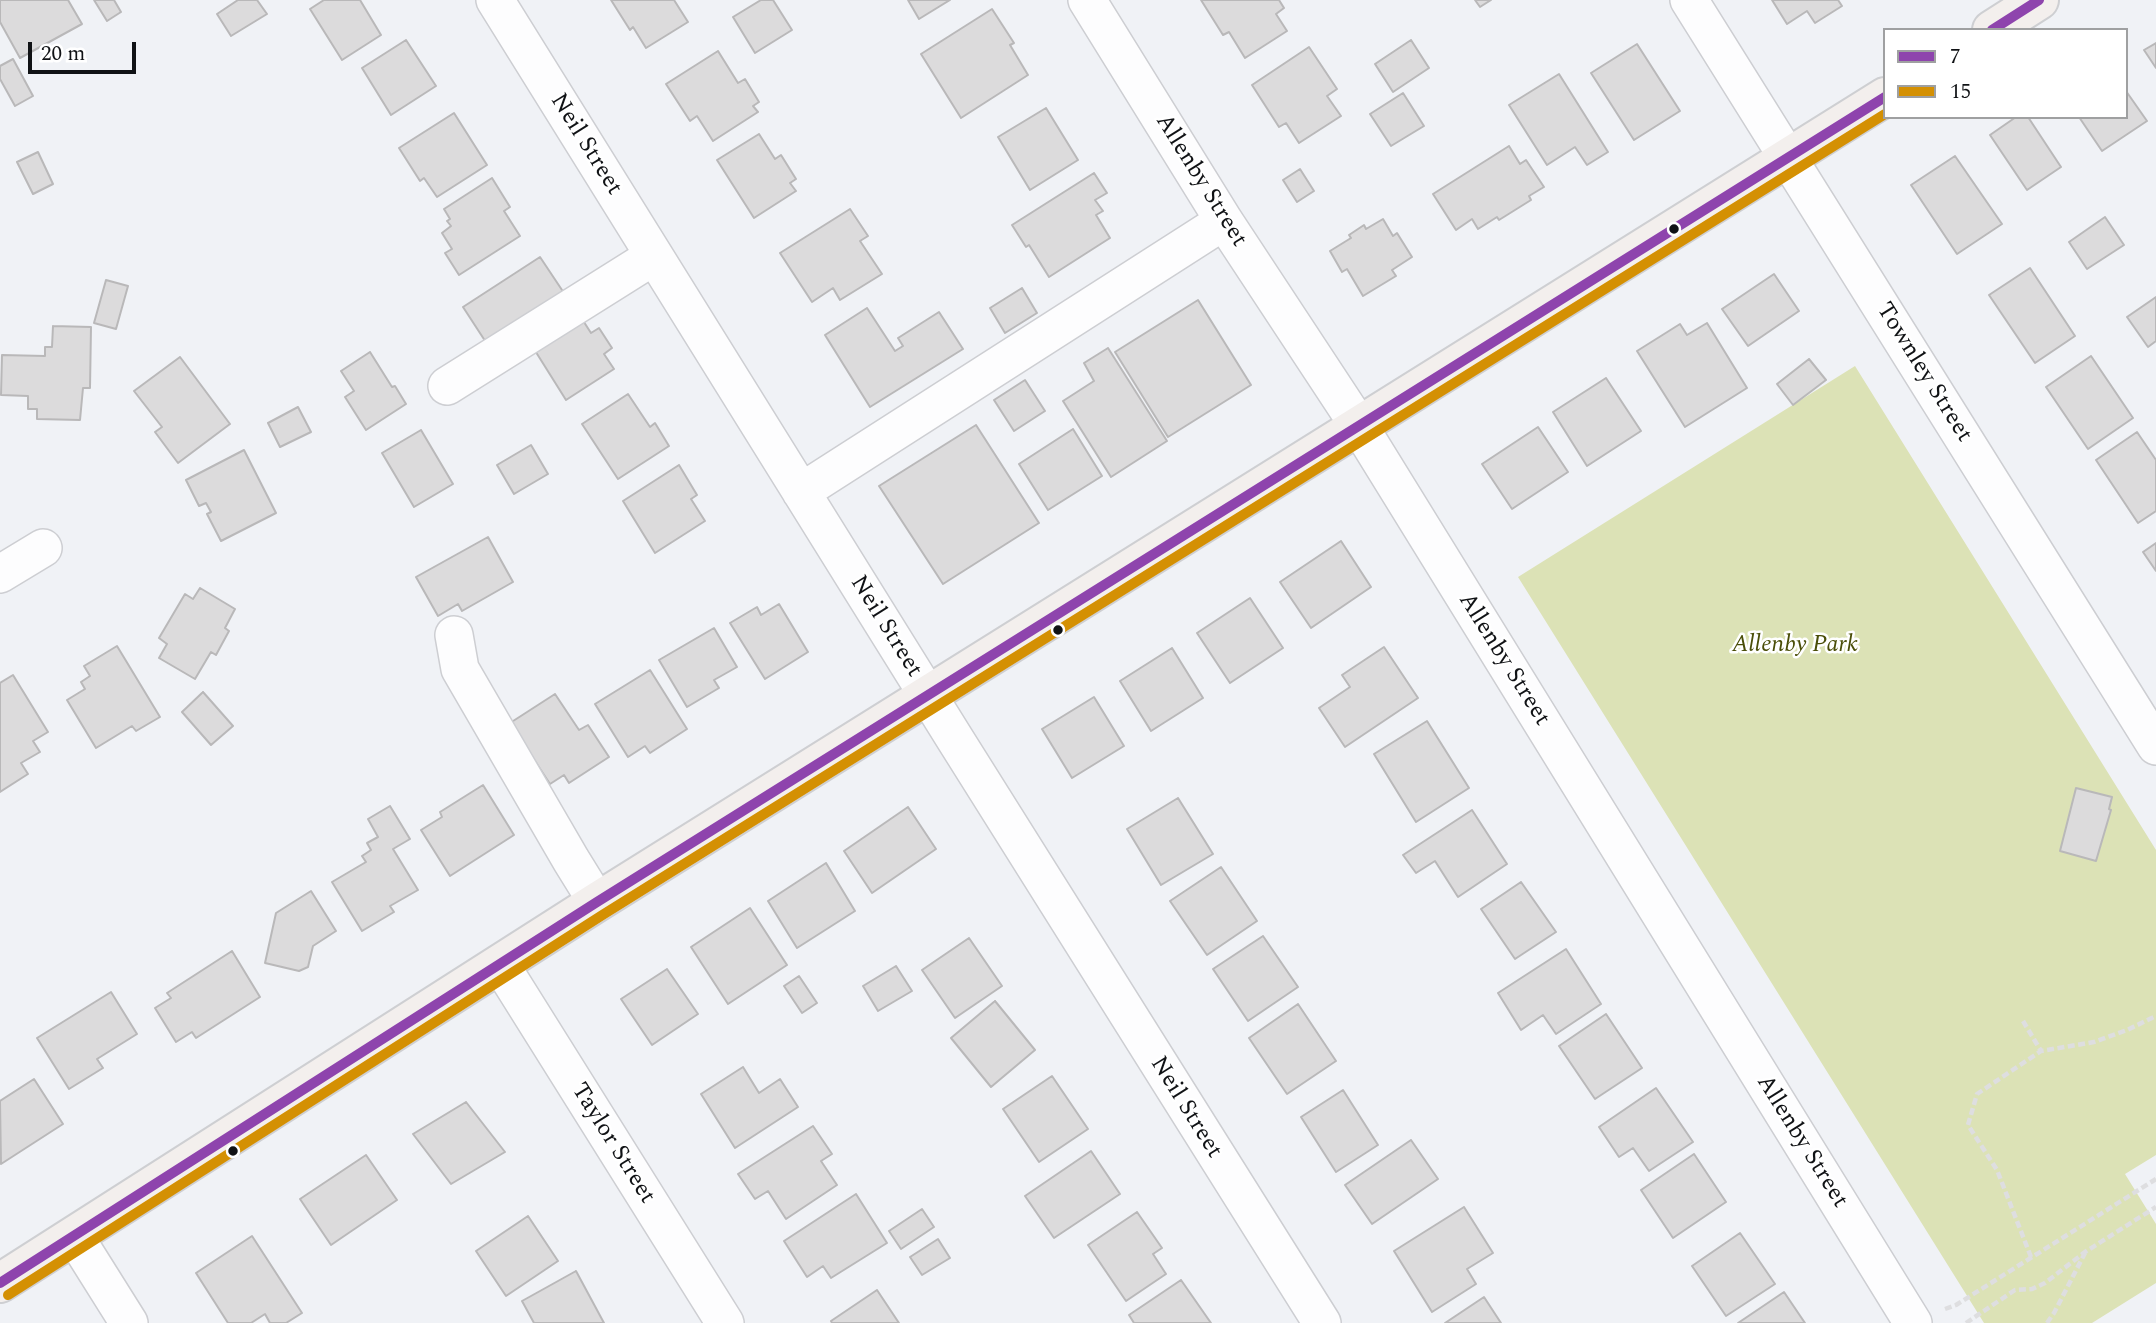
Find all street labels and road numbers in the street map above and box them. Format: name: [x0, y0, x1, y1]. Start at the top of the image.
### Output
street label: Neil Street: [542, 89, 628, 201]
street label: Allenby Street: [1148, 109, 1252, 253]
street label: Townley Street: [1869, 298, 1977, 448]
street label: Neil Street: [842, 571, 928, 683]
street label: Allenby Street: [1451, 588, 1555, 732]
street label: Neil Street: [1142, 1052, 1228, 1164]
street label: Allenby Street: [1749, 1070, 1853, 1214]
street label: Taylor Street: [564, 1078, 660, 1210]

